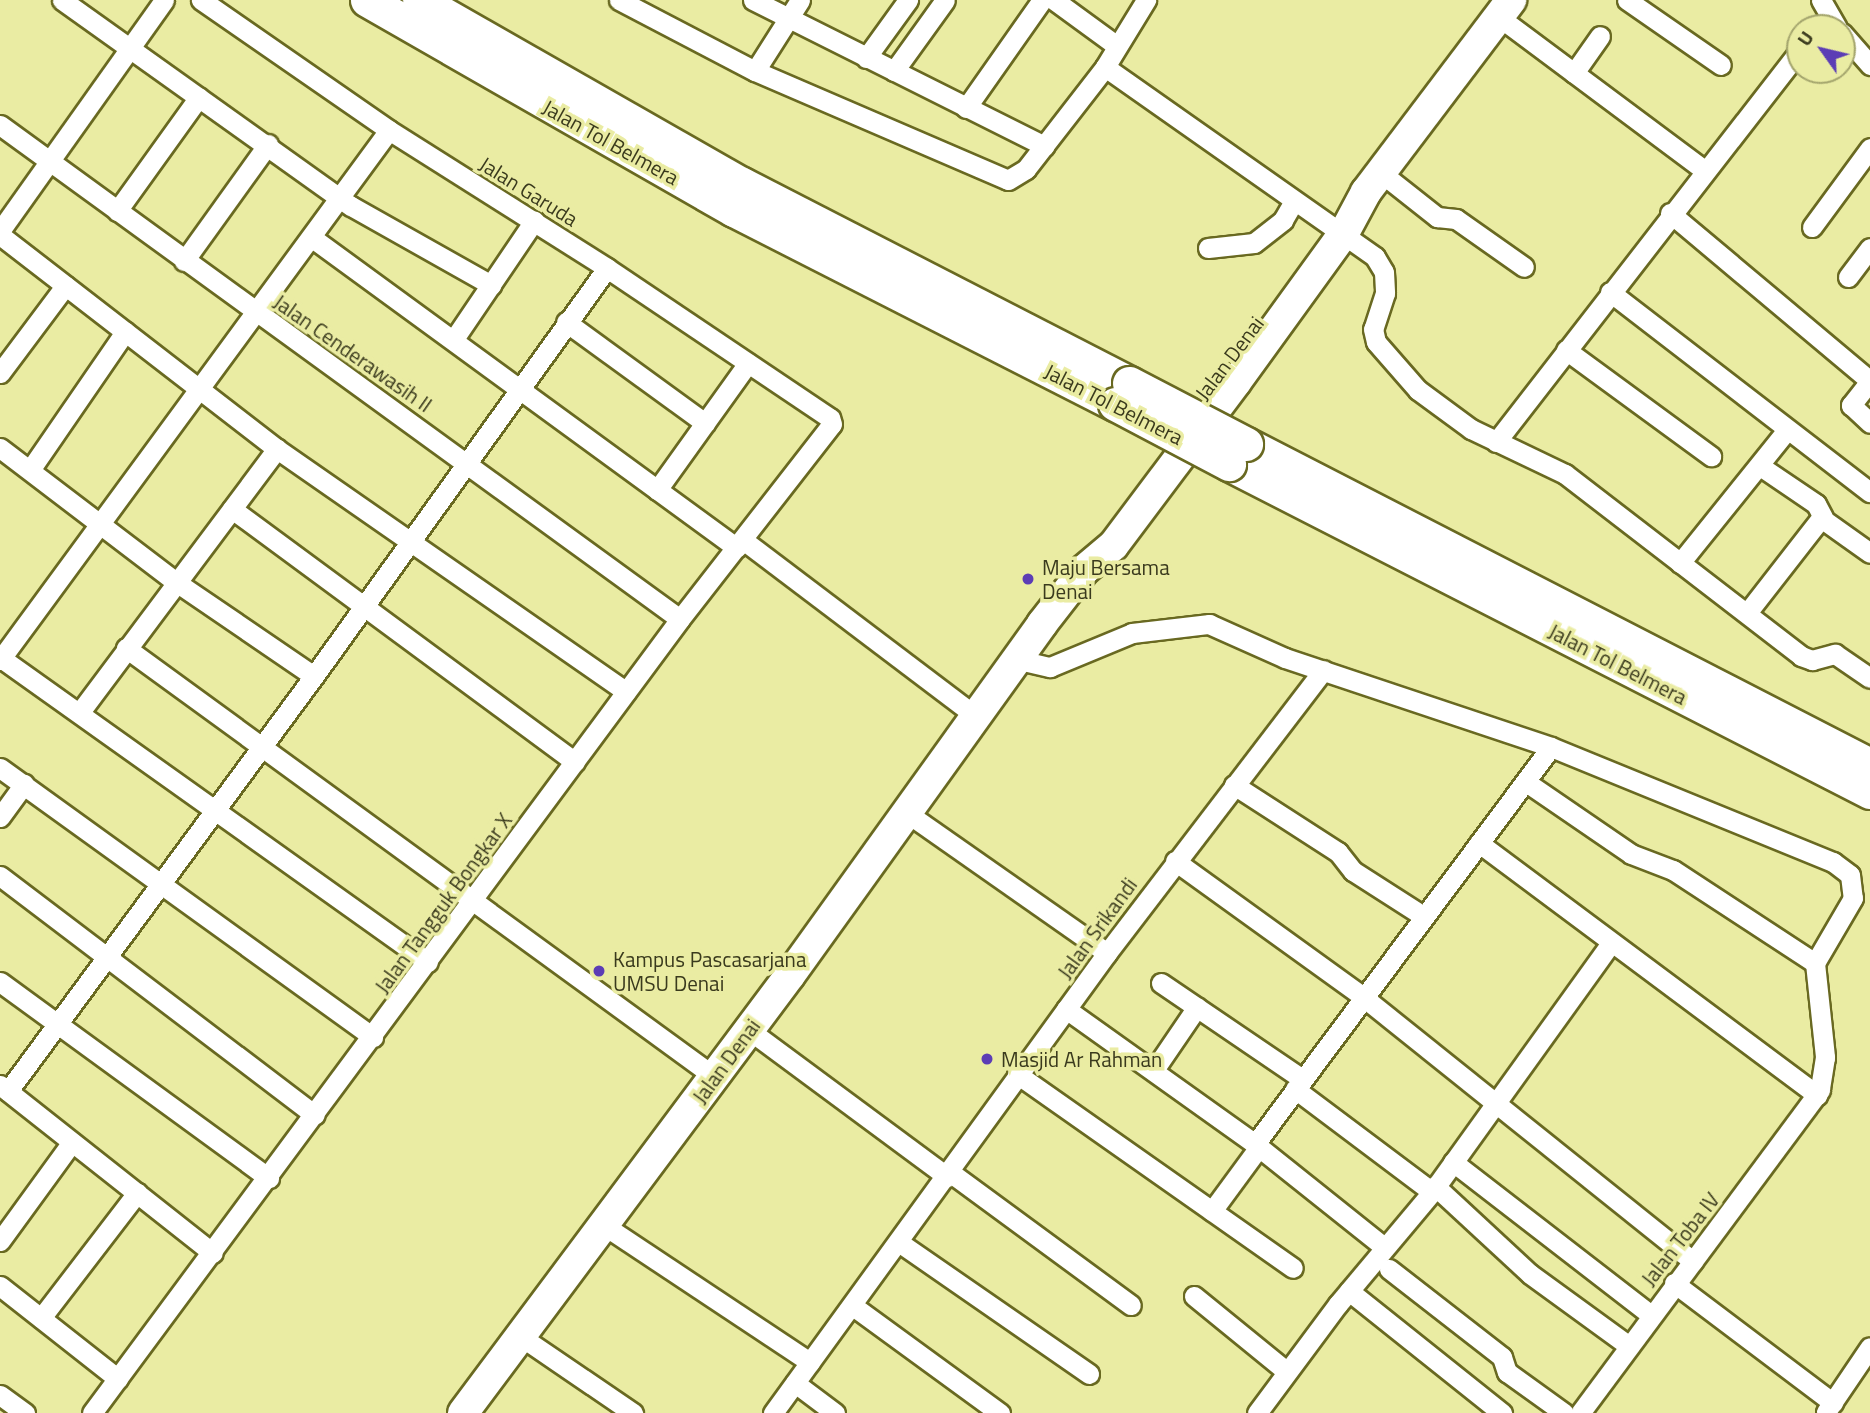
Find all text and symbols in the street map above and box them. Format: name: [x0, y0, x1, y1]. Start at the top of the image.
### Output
north arrow: [1786, 14, 1856, 84]
text: U: [1789, 25, 1820, 51]
street label: Jalan Tol Belmera: [538, 94, 684, 190]
street label: Jalan Garuda: [475, 151, 583, 231]
street label: Jalan Cenderawasih II: [269, 289, 437, 417]
street label: Jalan Denai: [1189, 311, 1269, 405]
street label: Jalan Tol Belmera: [1041, 358, 1187, 450]
place label: Maju Bersama Denai: [1042, 554, 1170, 604]
marker: Maju Bersama Denai: [1020, 571, 1036, 587]
street label: Jalan Tol Belmera: [1545, 618, 1691, 710]
street label: Jalan Tangguk Bongkar X: [369, 808, 517, 998]
street label: Jalan Srikandi: [1052, 873, 1142, 983]
place label: Kampus Pascasarjana UMSU Denai: [613, 946, 806, 996]
marker: Kampus Pascasarjana UMSU Denai: [591, 963, 607, 979]
street label: Jalan Denai: [687, 1014, 765, 1108]
place label: Masjid Ar Rahman: [1001, 1046, 1162, 1072]
marker: Masjid Ar Rahman: [979, 1051, 995, 1067]
street label: Jalan Toba IV: [1636, 1187, 1724, 1291]

